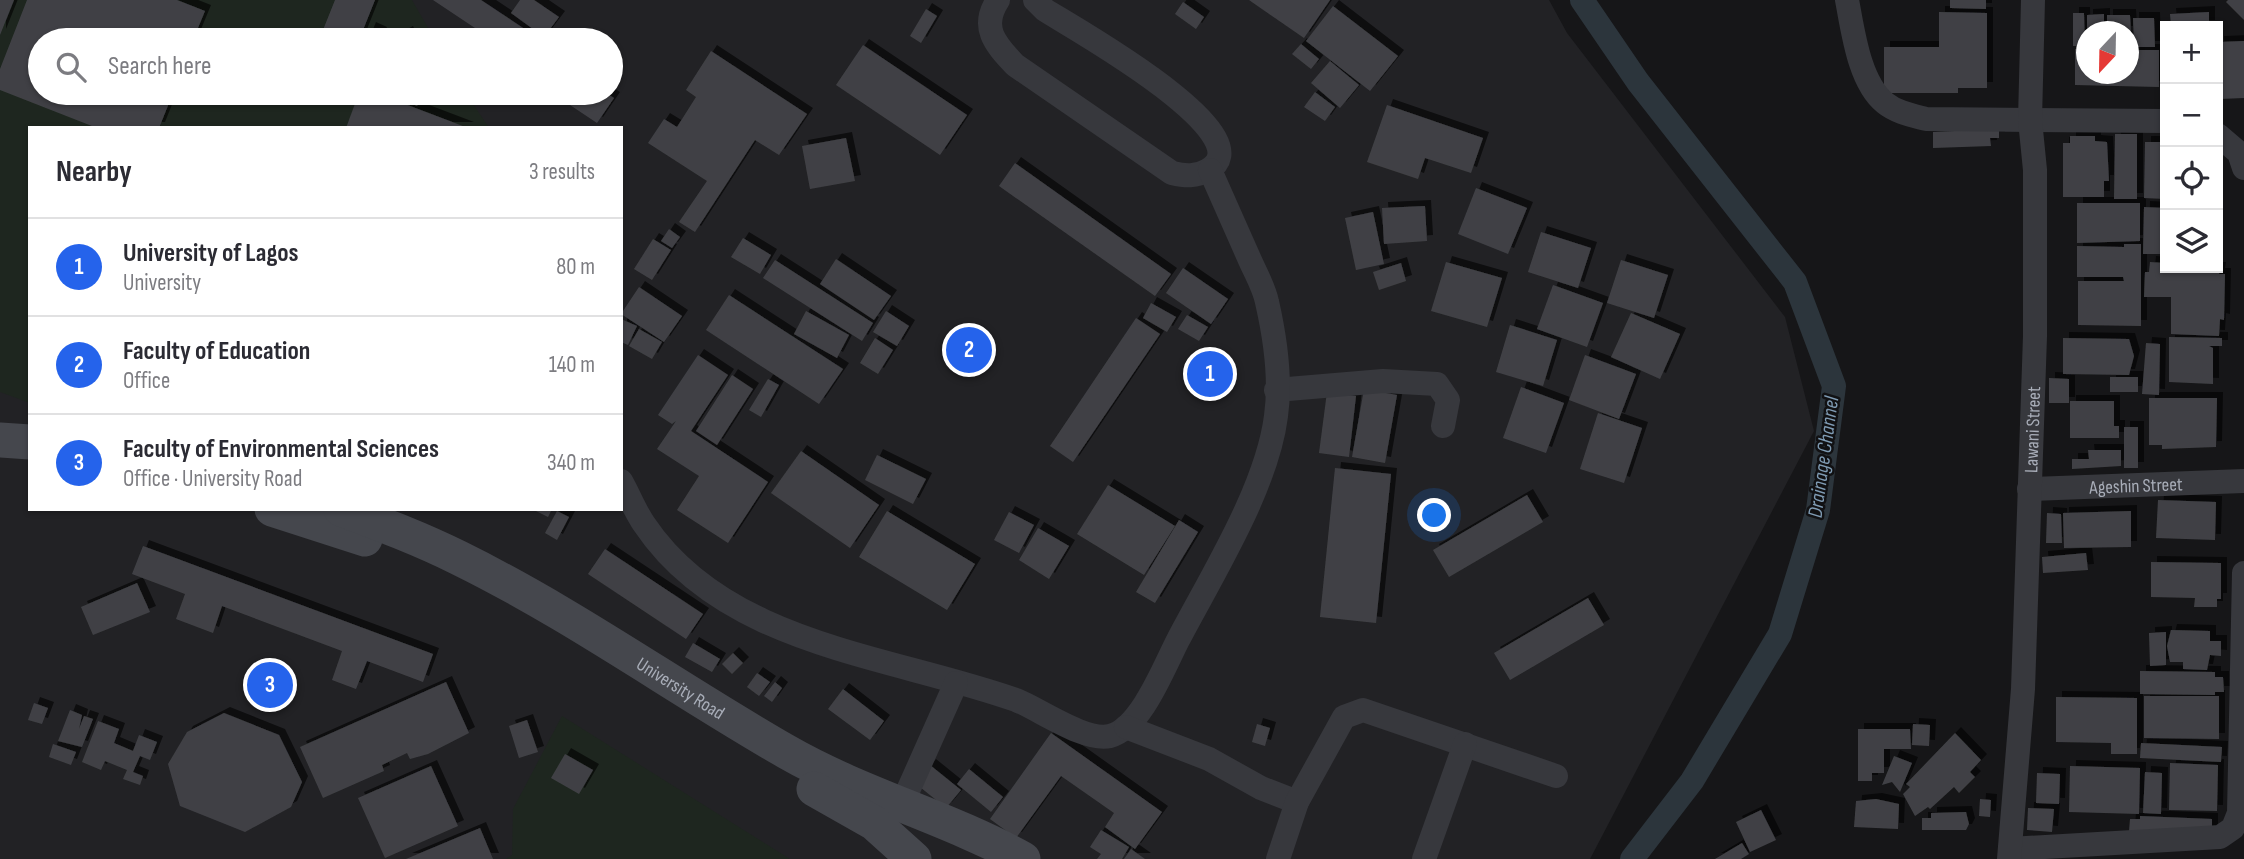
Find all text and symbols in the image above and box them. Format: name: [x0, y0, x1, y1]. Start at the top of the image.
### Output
north arrow: [2076, 21, 2139, 84]
map controls: [2160, 21, 2223, 273]
button: +: [2160, 21, 2223, 84]
search box: [28, 28, 623, 105]
icon: search: [52, 48, 90, 86]
text: Search here: [108, 51, 211, 82]
button: −: [2160, 84, 2223, 147]
button: locate: [2160, 147, 2223, 210]
text: Nearby: [56, 154, 132, 190]
text: 3 results: [529, 158, 595, 186]
button: layers: [2160, 210, 2223, 273]
text: University of Lagos: [123, 238, 299, 269]
text: 1: [74, 253, 84, 281]
text: 80 m: [556, 253, 595, 281]
text: University: [123, 269, 201, 297]
pin: 2: [946, 324, 992, 376]
text: Faculty of Education: [123, 336, 310, 367]
pin: 1: [1187, 348, 1233, 400]
text: 2: [74, 351, 84, 379]
text: 140 m: [549, 351, 595, 379]
text: Office: [123, 367, 170, 395]
street label: Lawani Street: [2020, 386, 2046, 474]
water label: Drainage Channel: [1803, 394, 1845, 519]
text: Faculty of Environmental Sciences: [123, 434, 439, 465]
text: 3: [74, 449, 84, 477]
text: 340 m: [547, 449, 595, 477]
text: Office · University Road: [123, 465, 302, 493]
street label: Ageshin Street: [2088, 473, 2183, 500]
your location: [1417, 498, 1451, 532]
street label: University Road: [632, 653, 728, 725]
pin: 3: [247, 659, 293, 711]

